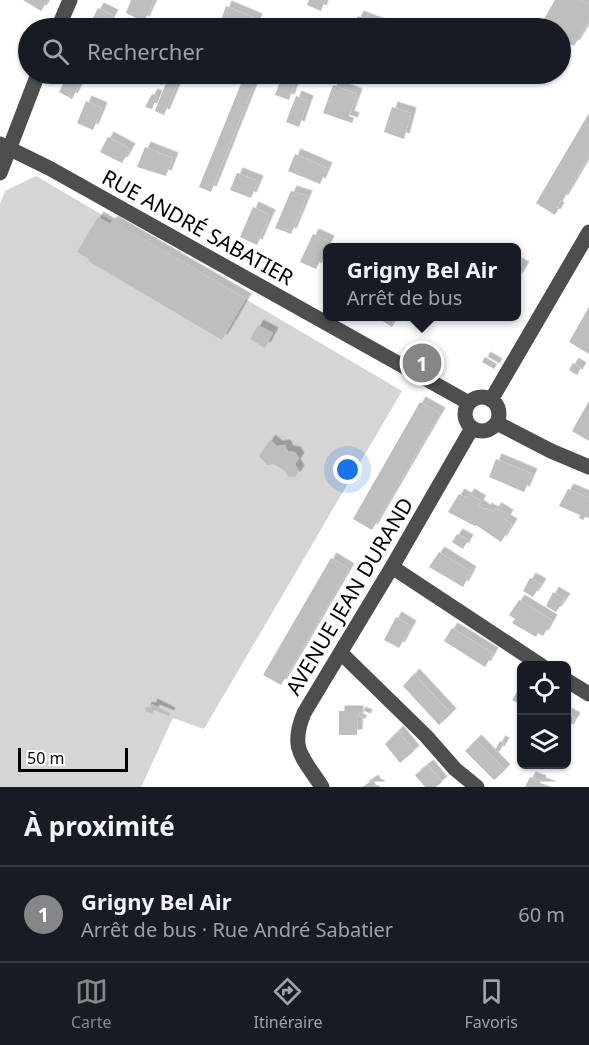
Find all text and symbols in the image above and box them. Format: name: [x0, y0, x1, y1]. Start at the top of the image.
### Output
search box: [18, 18, 571, 84]
icon: search: [39, 35, 72, 68]
text: Rechercher: [87, 36, 204, 66]
street label: RUE ANDRÉ SABATIER: [97, 163, 299, 291]
popup: [323, 243, 521, 321]
text: Grigny Bel Air: [347, 254, 497, 284]
text: Arrêt de bus: [347, 284, 462, 311]
pin: 1: [402, 340, 442, 386]
your location: [333, 455, 362, 484]
street label: AVENUE JEAN DURAND: [279, 492, 419, 700]
map controls: [517, 661, 571, 769]
button: locate: [517, 661, 571, 715]
button: layers: [517, 715, 571, 769]
scale bar: [18, 745, 128, 772]
text: 50 m: [27, 747, 64, 769]
text: À proximité: [24, 808, 175, 844]
text: Grigny Bel Air: [81, 886, 232, 916]
text: 1: [38, 901, 49, 928]
text: 60 m: [518, 901, 565, 928]
text: Arrêt de bus · Rue André Sabatier: [81, 916, 393, 943]
tab: Carte: [71, 975, 112, 1033]
tab: Itinéraire: [254, 975, 322, 1033]
tab: Favoris: [464, 975, 518, 1033]

